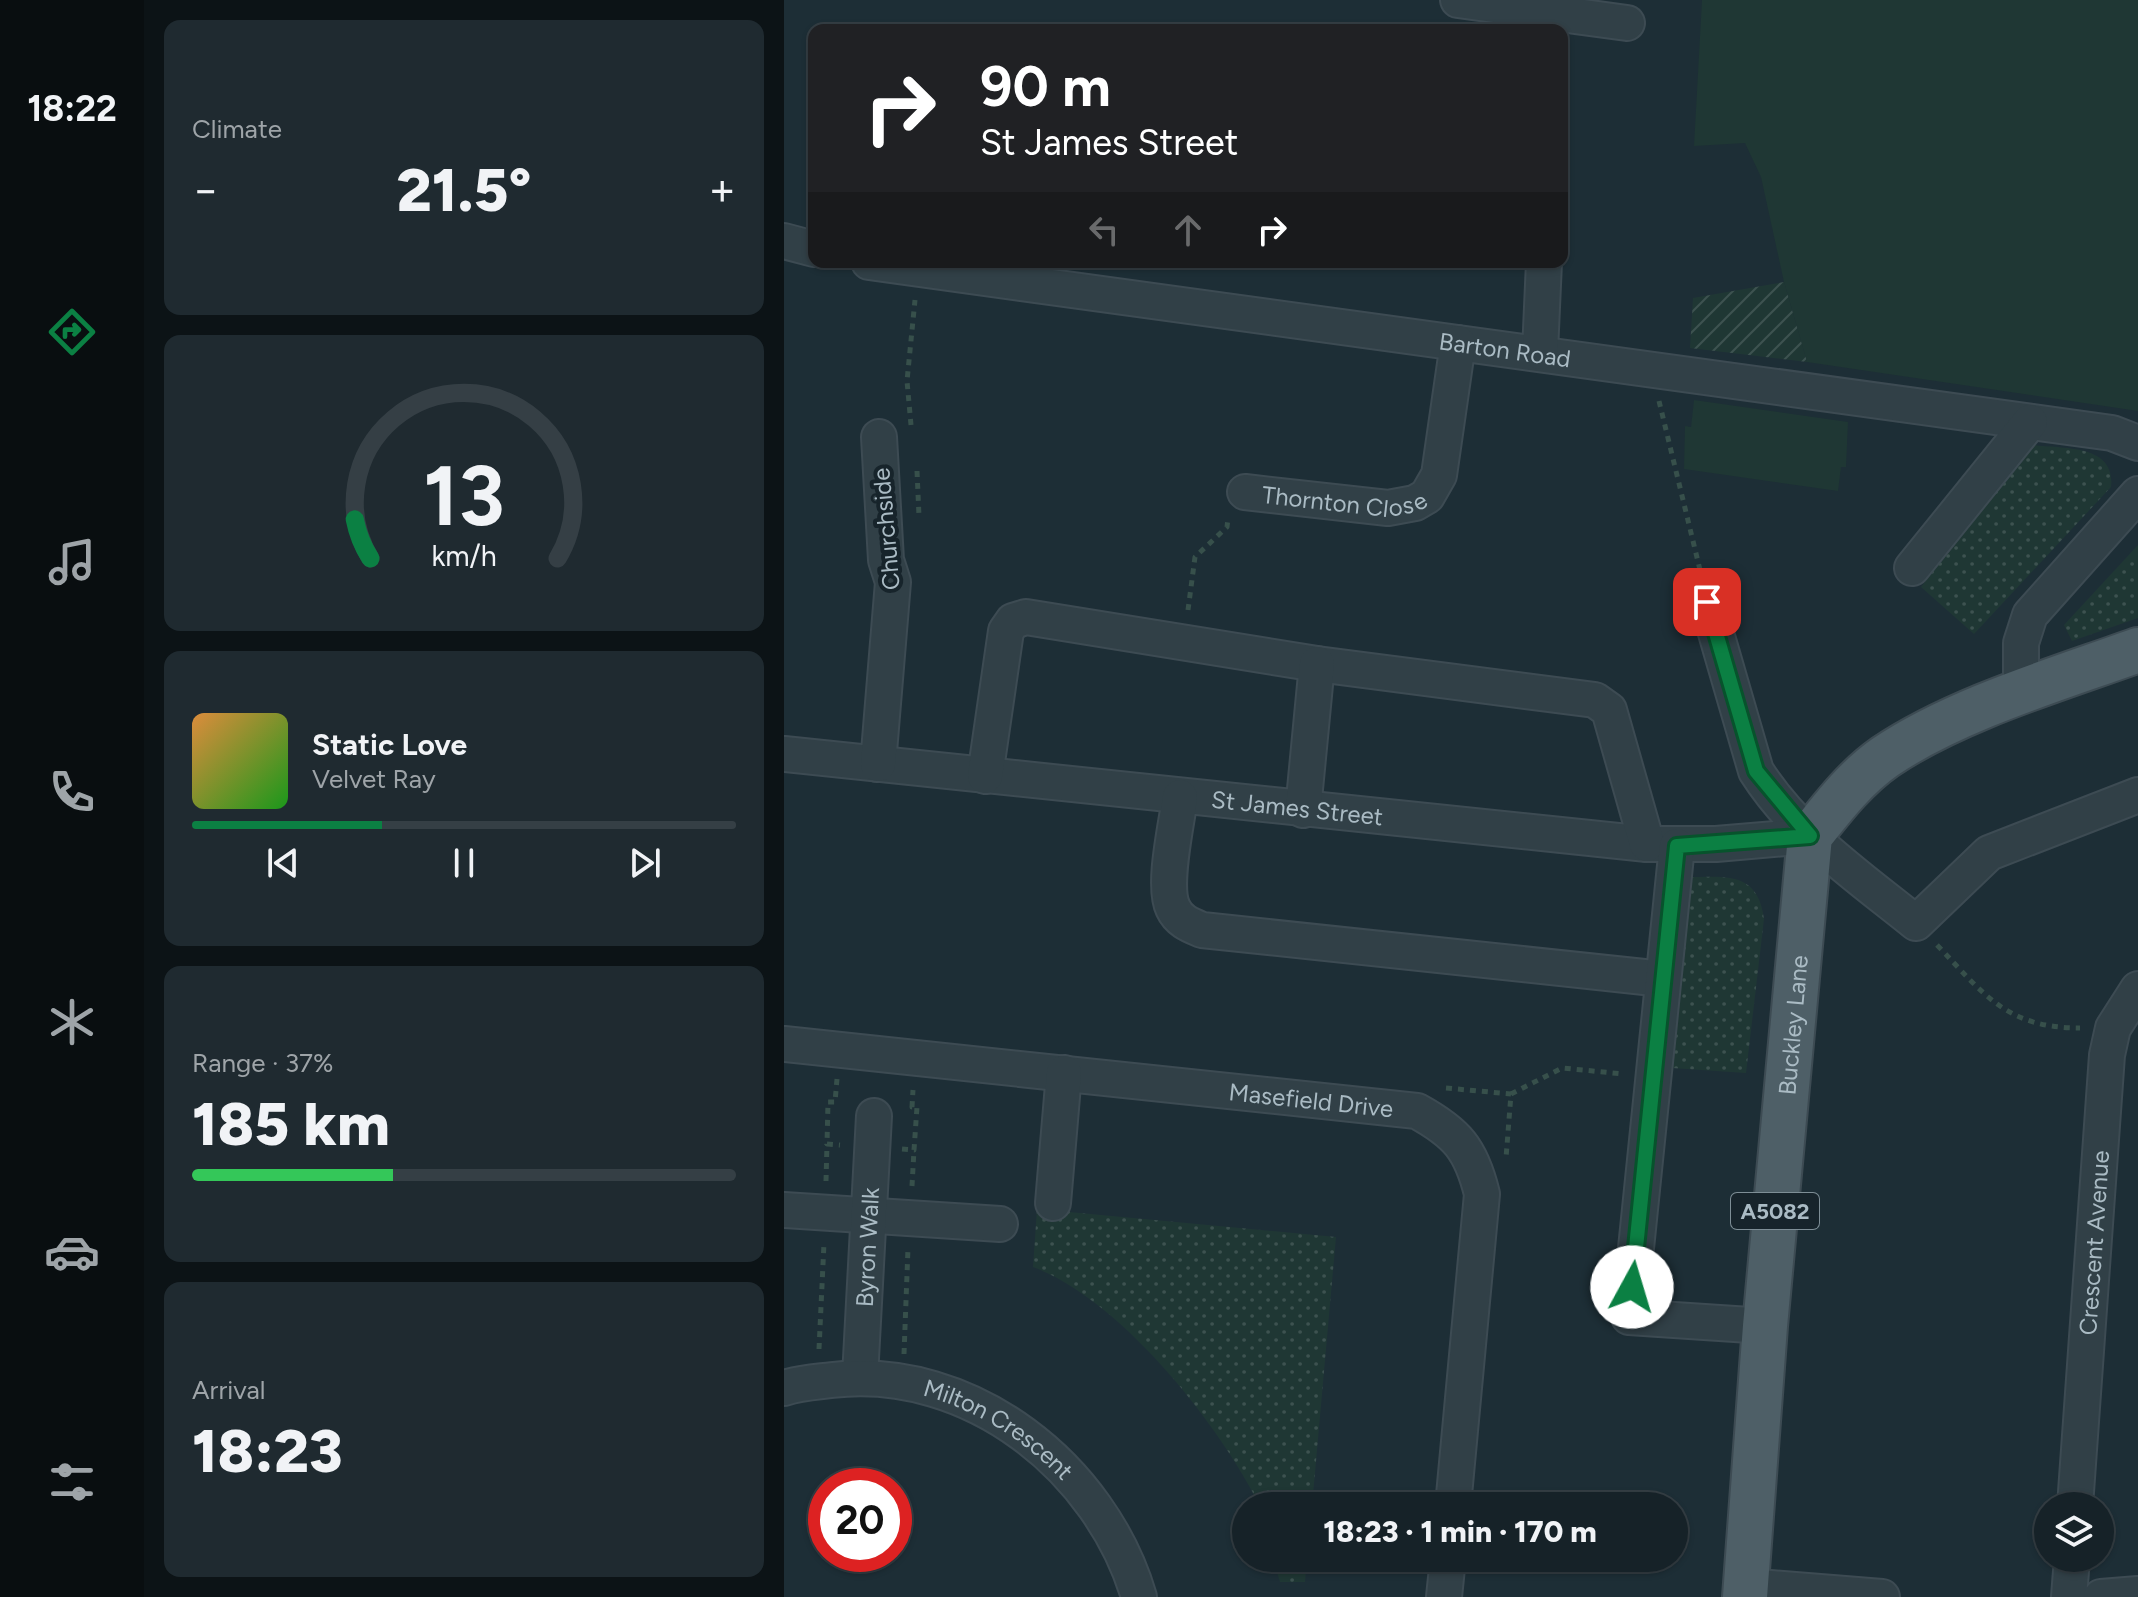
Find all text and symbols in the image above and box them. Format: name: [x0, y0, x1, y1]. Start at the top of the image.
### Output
text: 90 m: [980, 53, 1111, 120]
icon: right: [848, 56, 952, 160]
text: 18:22: [27, 87, 117, 130]
text: Climate: [192, 113, 282, 145]
text: St James Street: [980, 121, 1238, 164]
text: 21.5°: [397, 154, 531, 226]
text: −: [192, 163, 219, 216]
text: +: [709, 163, 736, 216]
icon: left: [1082, 208, 1126, 252]
icon: ahead: [1166, 208, 1210, 252]
icon: right: [1250, 208, 1294, 252]
icon: directions: [44, 304, 100, 360]
street label: Barton Road: [1437, 326, 1573, 373]
text: 13: [423, 446, 505, 546]
street label: Churchside: [866, 467, 906, 591]
street label: Thornton Close: [1261, 480, 1432, 522]
icon: music: [44, 534, 100, 590]
text: km/h: [431, 539, 497, 573]
pin: [1673, 568, 1741, 636]
icon: arrive: [1685, 580, 1729, 624]
text: Static Love: [312, 726, 467, 763]
text: Velvet Ray: [312, 763, 436, 795]
icon: phone: [44, 764, 100, 820]
street label: St James Street: [1210, 784, 1384, 831]
icon: previous: [261, 841, 305, 885]
icon: pause: [442, 841, 486, 885]
icon: next: [623, 841, 667, 885]
street label: Buckley Lane: [1772, 954, 1814, 1096]
icon: climate: [44, 994, 100, 1050]
text: Range · 37%: [192, 1047, 334, 1079]
street label: Masefield Drive: [1227, 1077, 1395, 1123]
text: 185 km: [192, 1088, 390, 1160]
street label: Crescent Avenue: [2073, 1149, 2115, 1336]
street label: Byron Walk: [849, 1186, 885, 1308]
road number: A5082: [1731, 1193, 1819, 1229]
icon: car: [44, 1224, 100, 1280]
position arrow: [1590, 1245, 1674, 1329]
street label: Milton Crescent: [921, 1373, 1080, 1485]
text: Arrival: [192, 1374, 265, 1406]
text: 18:23: [192, 1415, 343, 1487]
icon: filters: [44, 1454, 100, 1510]
speed limit sign: 20: [808, 1468, 912, 1572]
map controls: [2034, 1492, 2114, 1572]
button: layers: [2034, 1492, 2114, 1572]
text: 18:23 · 1 min · 170 m: [1323, 1513, 1597, 1550]

